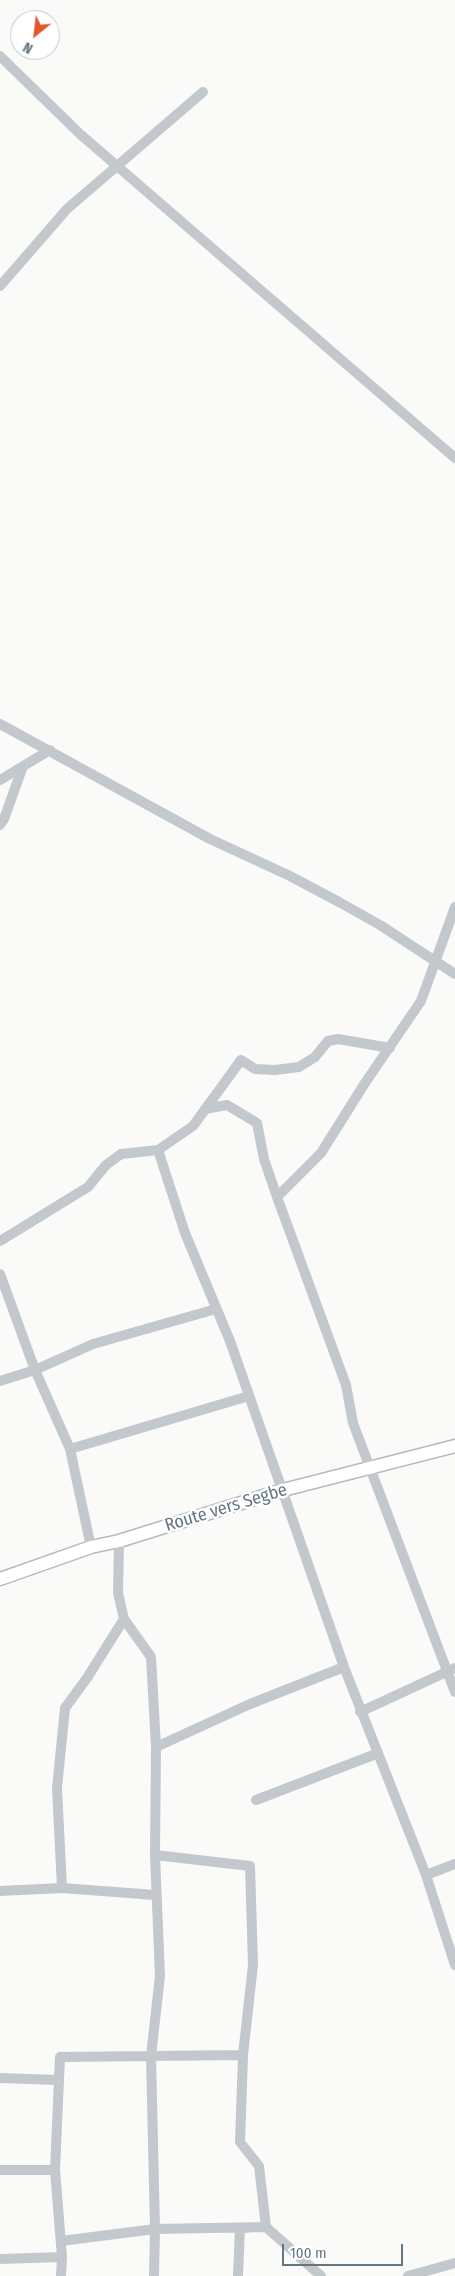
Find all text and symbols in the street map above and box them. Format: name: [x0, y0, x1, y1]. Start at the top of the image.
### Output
north arrow: [10, 10, 60, 60]
text: N: [20, 38, 36, 57]
street label: Route vers Segbe: [162, 1479, 290, 1537]
scale bar: [285, 2234, 406, 2266]
text: 100 m: [290, 2244, 327, 2262]

